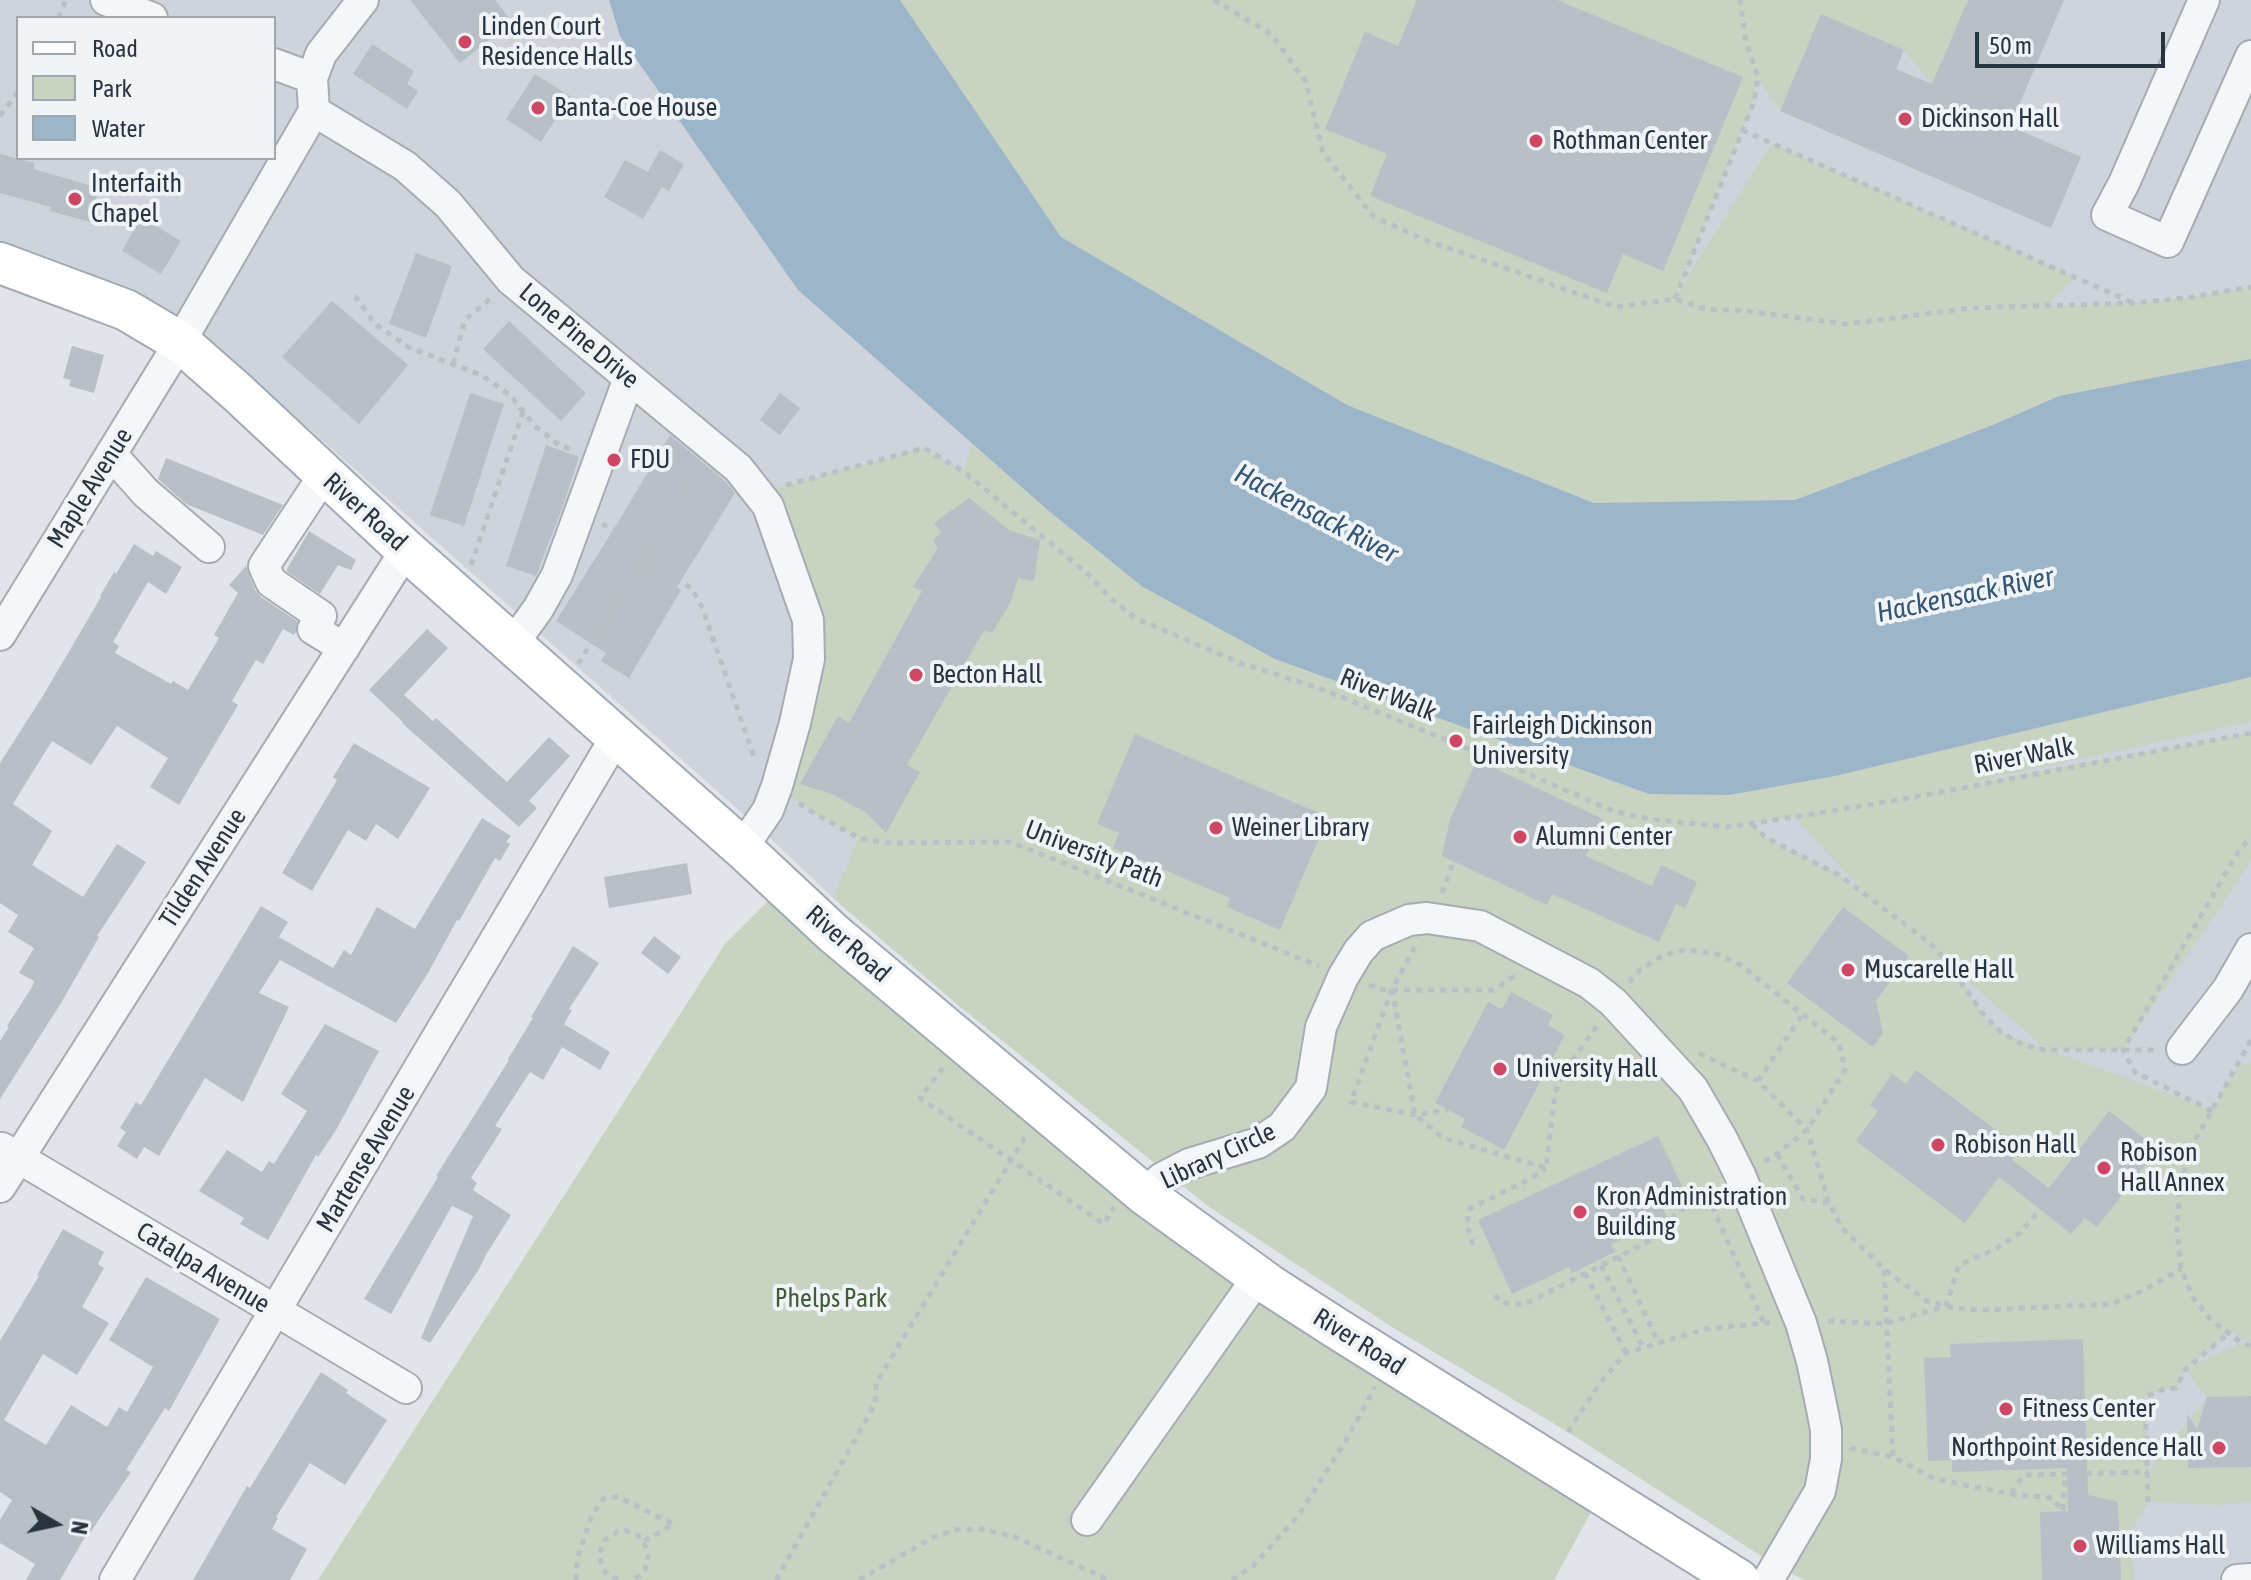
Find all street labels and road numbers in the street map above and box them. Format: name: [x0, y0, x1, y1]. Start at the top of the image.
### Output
street label: Lone Pine Drive: [513, 277, 645, 395]
street label: Maple Avenue: [41, 422, 139, 554]
street label: River Road: [317, 466, 413, 558]
street label: River Walk: [1335, 662, 1441, 728]
street label: River Walk: [1971, 731, 2077, 781]
street label: Tilden Avenue: [153, 803, 253, 933]
street label: University Path: [1021, 813, 1167, 895]
street label: River Road: [799, 899, 897, 989]
street label: Martense Avenue: [310, 1080, 422, 1238]
street label: Library Circle: [1156, 1116, 1280, 1196]
street label: Catalpa Avenue: [131, 1216, 275, 1320]
street label: River Road: [1307, 1302, 1411, 1382]

